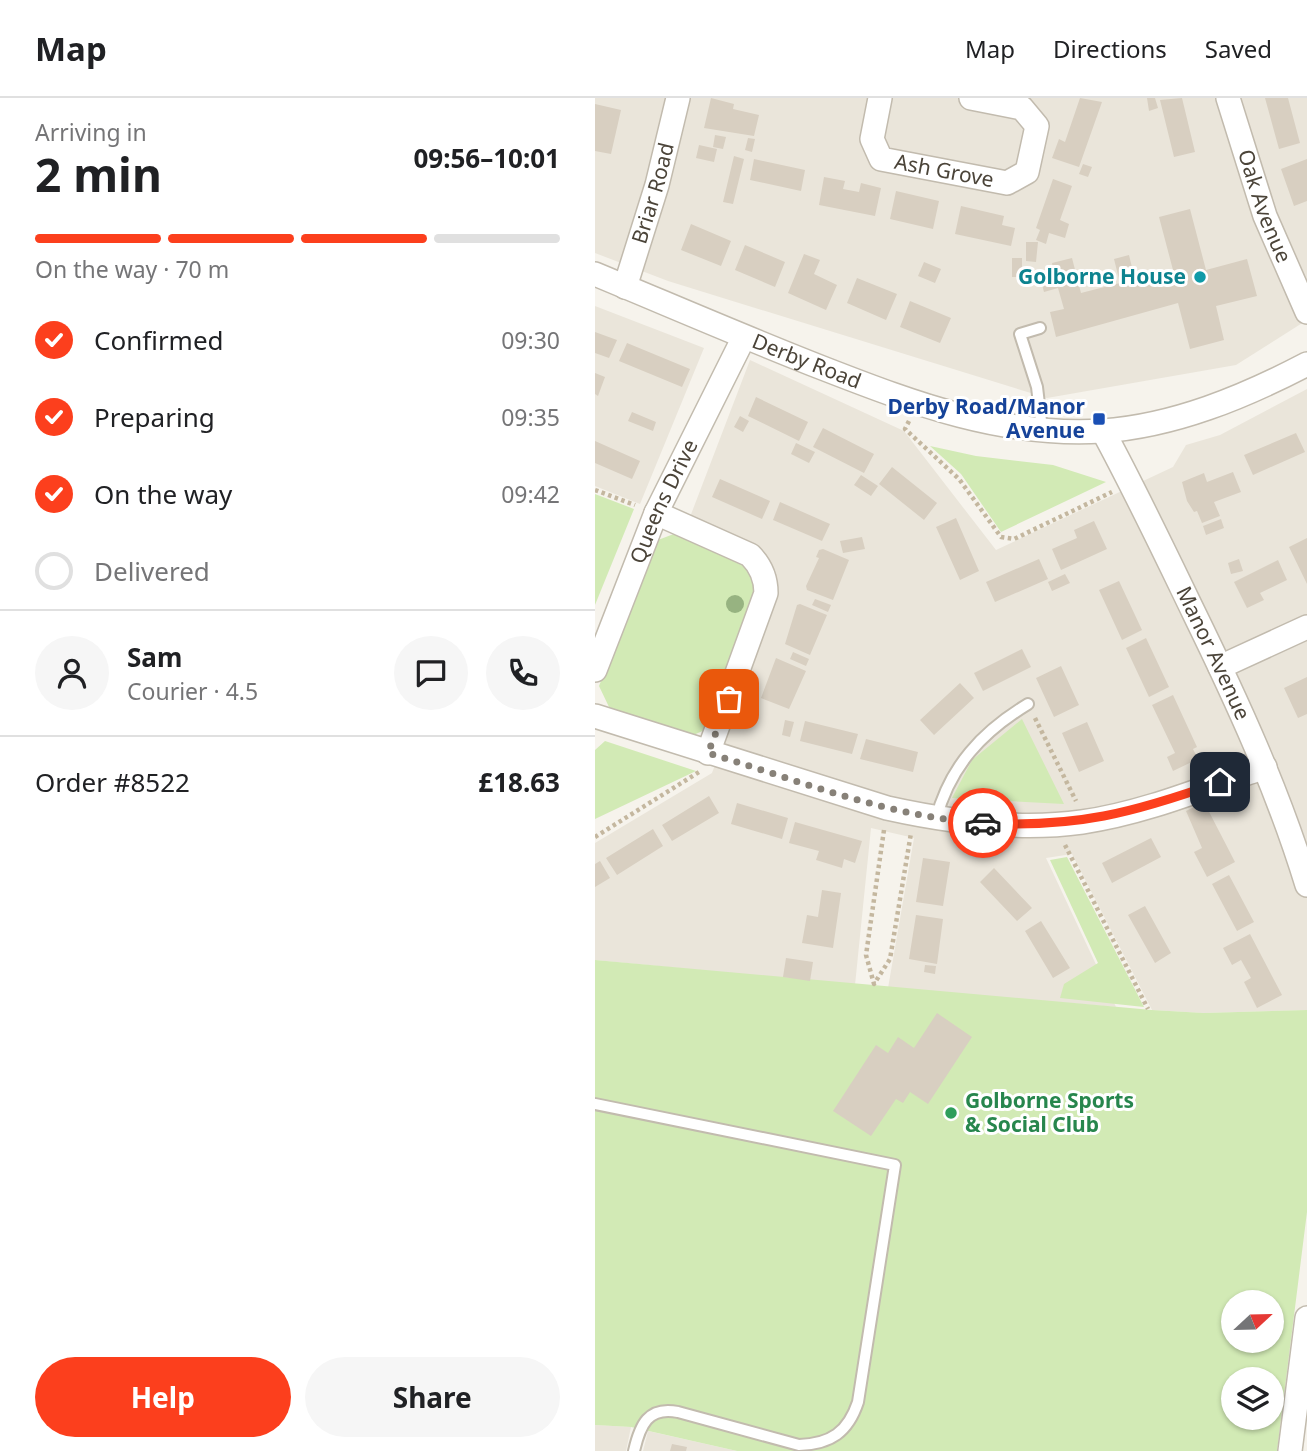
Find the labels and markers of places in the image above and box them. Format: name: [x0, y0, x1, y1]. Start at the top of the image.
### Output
place label: Golborne House: [1018, 262, 1186, 290]
marker: Golborne House: [1192, 269, 1208, 285]
place label: Derby Road/Manor Avenue: [887, 392, 1086, 444]
marker: Derby Road/Manor Avenue: [1091, 411, 1107, 427]
pin: [699, 669, 759, 729]
pin: [1190, 752, 1250, 812]
place label: Golborne Sports & Social Club: [965, 1086, 1134, 1138]
marker: Golborne Sports & Social Club: [943, 1105, 959, 1121]

